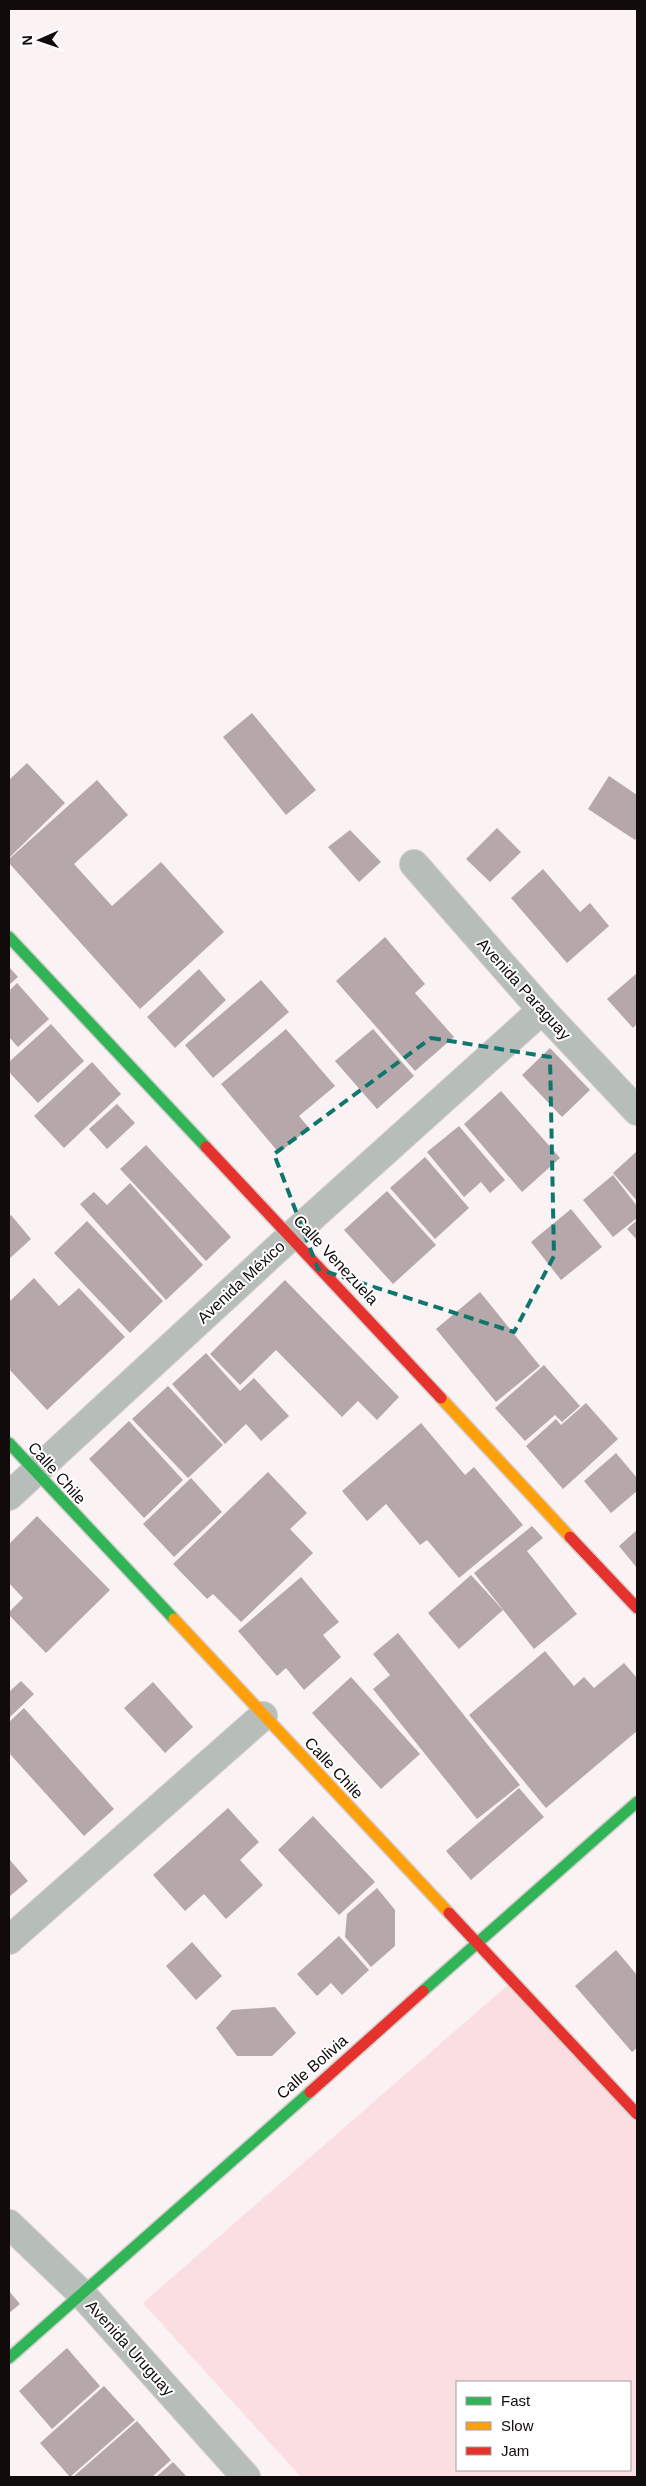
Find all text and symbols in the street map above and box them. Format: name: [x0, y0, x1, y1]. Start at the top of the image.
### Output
north arrow: [15, 15, 65, 65]
text: N: [19, 35, 35, 46]
street label: Avenida Paraguay: [474, 935, 574, 1043]
street label: Calle Venezuela: [290, 1212, 382, 1308]
street label: Avenida México: [194, 1237, 288, 1327]
street label: Calle Chile: [25, 1439, 89, 1508]
street label: Calle Chile: [301, 1734, 367, 1802]
street label: Calle Bolivia: [273, 2032, 351, 2102]
street label: Avenida Uruguay: [83, 2297, 177, 2399]
legend: [456, 2381, 631, 2471]
text: Fast: [501, 2392, 531, 2409]
text: Slow: [501, 2417, 534, 2434]
text: Jam: [501, 2442, 529, 2459]

